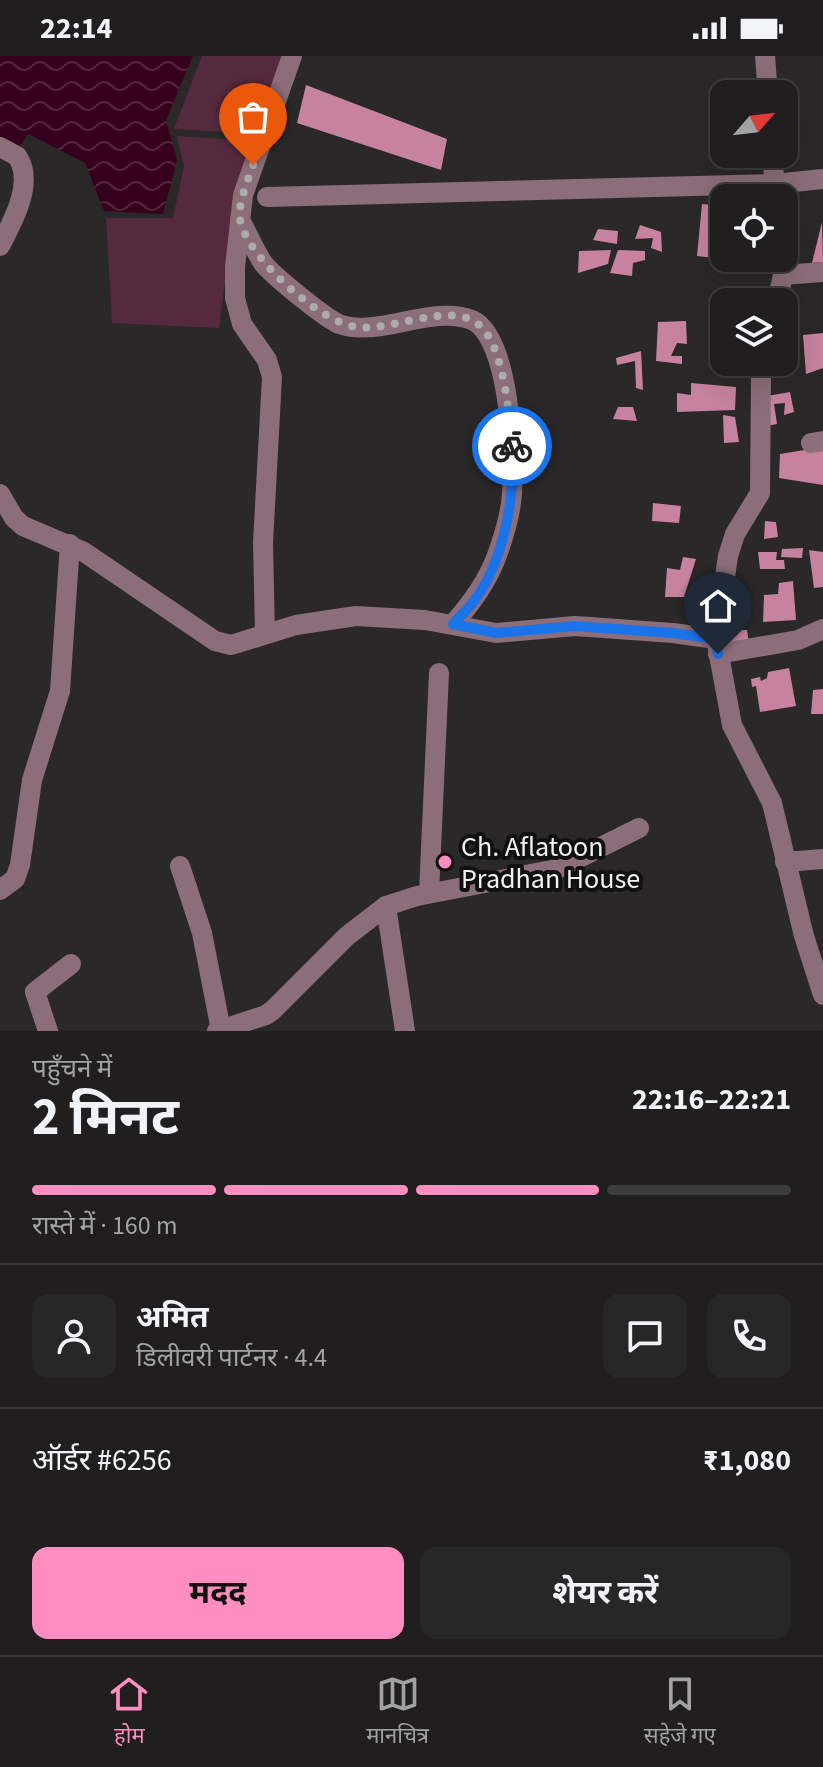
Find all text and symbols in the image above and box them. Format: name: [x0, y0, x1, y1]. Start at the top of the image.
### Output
text: 22:14: [40, 7, 112, 50]
north arrow: [710, 80, 798, 168]
map controls: [710, 80, 798, 376]
pin: [219, 83, 287, 165]
icon: bag: [231, 95, 275, 139]
button: locate: [710, 184, 798, 272]
button: layers: [710, 288, 798, 376]
courier: [472, 406, 552, 486]
icon: bike: [490, 424, 534, 468]
pin: [684, 572, 752, 654]
icon: home: [696, 584, 740, 628]
place label: Ch. Aflatoon Pradhan House: [461, 827, 640, 899]
marker: Ch. Aflatoon Pradhan House: [436, 853, 454, 871]
text: पहुँचने में: [32, 1050, 112, 1087]
text: 22:16–22:21: [632, 1078, 791, 1121]
text: 2 मिनट: [32, 1081, 179, 1155]
text: रास्ते में · 160 m: [32, 1207, 177, 1244]
button: person: [32, 1294, 116, 1378]
button: chat: [603, 1294, 687, 1378]
button: phone: [707, 1294, 791, 1378]
text: अमित: [136, 1296, 209, 1339]
text: डिलीवरी पार्टनर · 4.4: [136, 1339, 327, 1376]
text: ऑर्डर #6256: [32, 1439, 172, 1482]
text: ₹1,080: [703, 1439, 791, 1482]
button: मदद: [32, 1547, 404, 1639]
button: शेयर करें: [420, 1547, 791, 1639]
tab: होम: [107, 1672, 151, 1752]
tab: मानचित्र: [366, 1672, 429, 1752]
tab: सहेजे गए: [644, 1672, 716, 1752]

